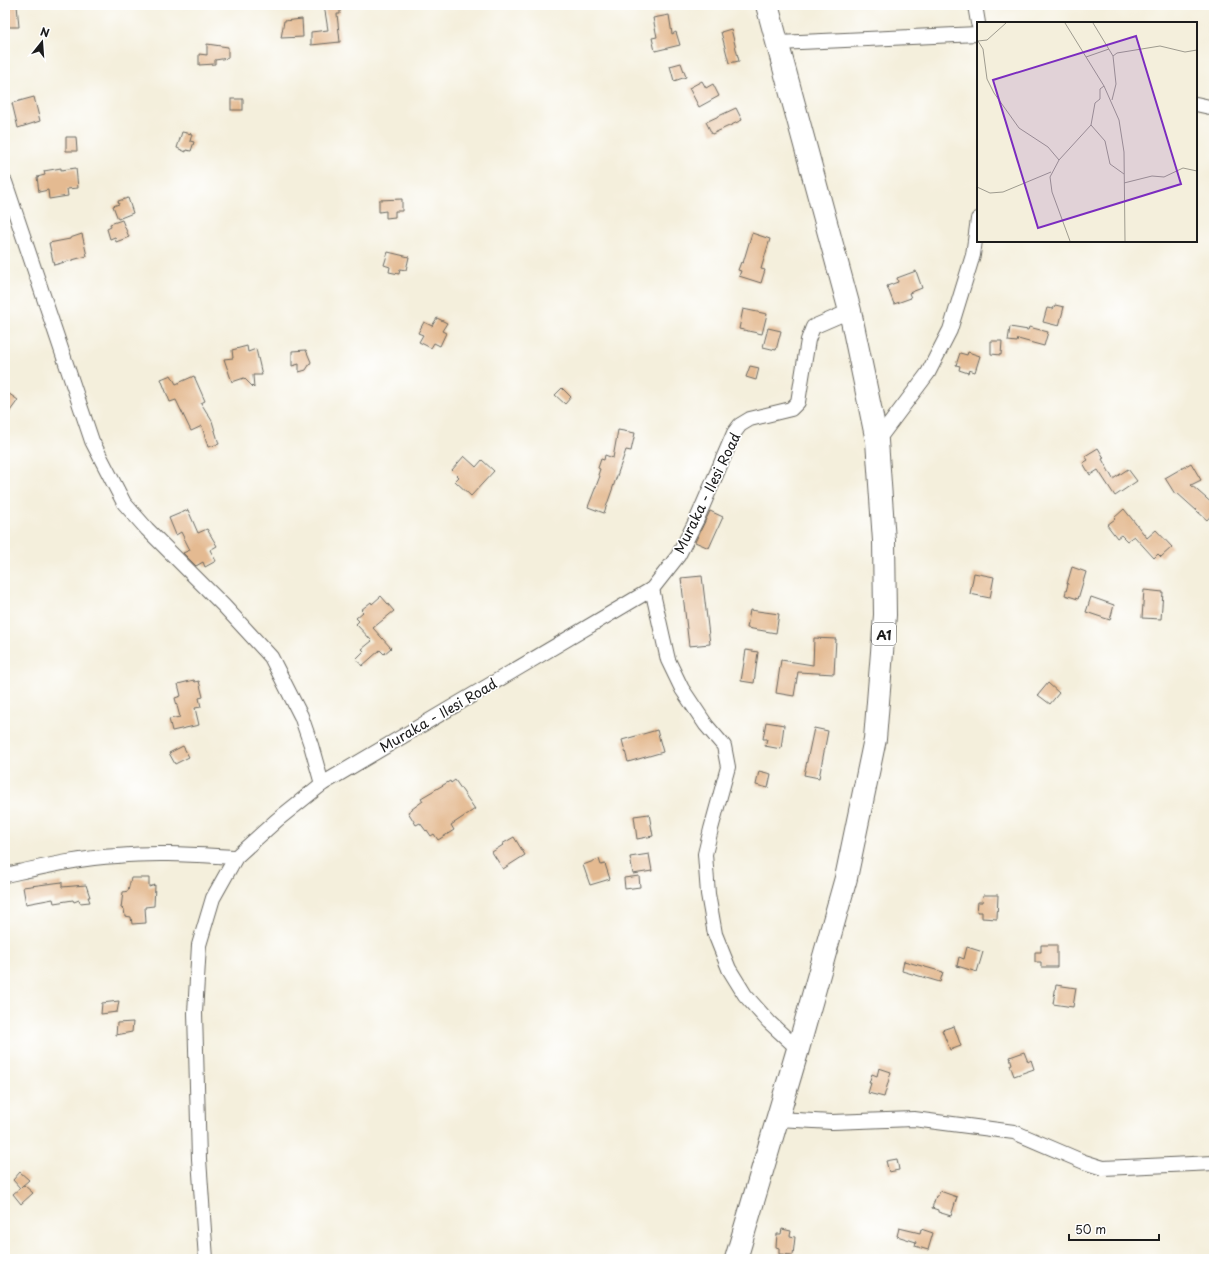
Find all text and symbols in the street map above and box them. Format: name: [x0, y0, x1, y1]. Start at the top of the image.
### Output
north arrow: [22, 22, 62, 62]
inset map: [977, 22, 1197, 242]
text: N: [38, 23, 52, 41]
street label: Muraka - Ilesi Road: [669, 429, 745, 557]
road number: A1: [872, 623, 896, 645]
street label: Muraka - Ilesi Road: [375, 673, 501, 757]
scale bar: [1069, 1216, 1159, 1242]
text: 50 m: [1075, 1220, 1106, 1238]

